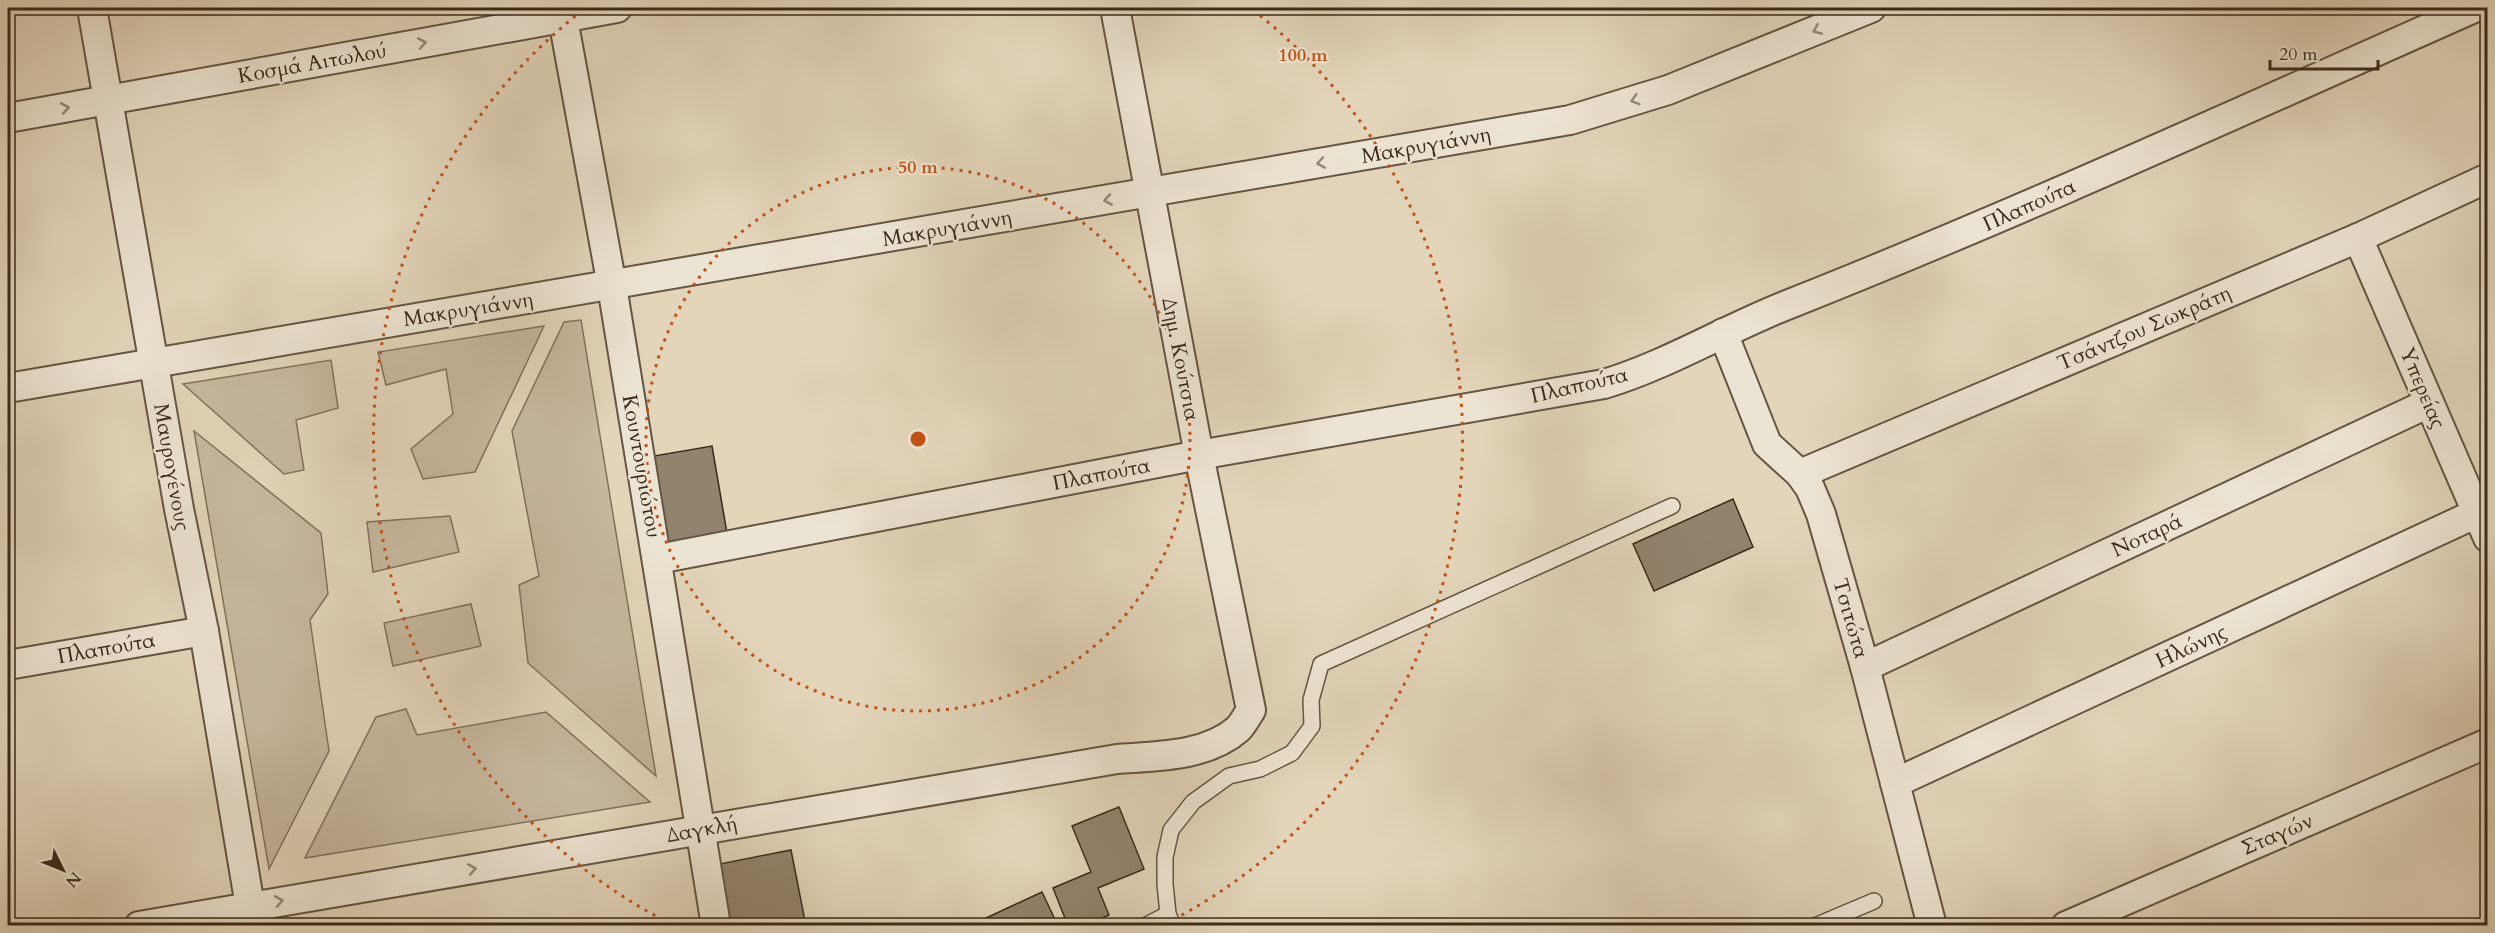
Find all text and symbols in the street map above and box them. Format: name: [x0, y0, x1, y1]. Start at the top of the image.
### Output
one-way arrow: [1812, 23, 1823, 35]
scale bar: [2270, 33, 2378, 71]
street label: Κοσμά Αιτωλού: [235, 36, 389, 91]
one-way arrow: [417, 37, 427, 50]
text: 20 m: [2279, 42, 2318, 67]
text: 100 m: [1278, 43, 1328, 68]
one-way arrow: [1630, 93, 1641, 105]
one-way arrow: [60, 102, 70, 115]
street label: Μακρυγιάννη: [1359, 120, 1493, 171]
text: 50 m: [898, 155, 938, 180]
one-way arrow: [1316, 157, 1325, 169]
street label: Πλαπούτα: [1978, 172, 2080, 239]
one-way arrow: [1103, 194, 1113, 206]
street label: Μακρυγιάννη: [880, 203, 1014, 254]
street label: Τσάντζου Σωκράτη: [2053, 279, 2236, 378]
street label: Μακρυγιάννη: [401, 285, 535, 334]
street label: Δημ. Κούτσια: [1154, 295, 1207, 423]
street label: Υπερείας: [2392, 343, 2453, 433]
street label: Πλαπούτα: [1528, 360, 1631, 411]
street label: Κουντουριώτου: [615, 392, 668, 540]
street label: Μαυρογένους: [146, 401, 197, 533]
centre of rings: [908, 429, 928, 449]
street label: Πλαπούτα: [1050, 451, 1153, 498]
street label: Νοταρά: [2107, 506, 2188, 565]
street label: Τσιτώτα: [1825, 575, 1876, 662]
street label: Ηλώνης: [2151, 617, 2231, 675]
street label: Πλαπούτα: [55, 626, 157, 671]
street label: Σταγών: [2237, 806, 2317, 862]
street label: Δαγκλή: [664, 809, 740, 850]
north arrow: [33, 840, 93, 900]
one-way arrow: [467, 863, 476, 875]
text: N: [60, 867, 86, 892]
one-way arrow: [275, 896, 284, 908]

